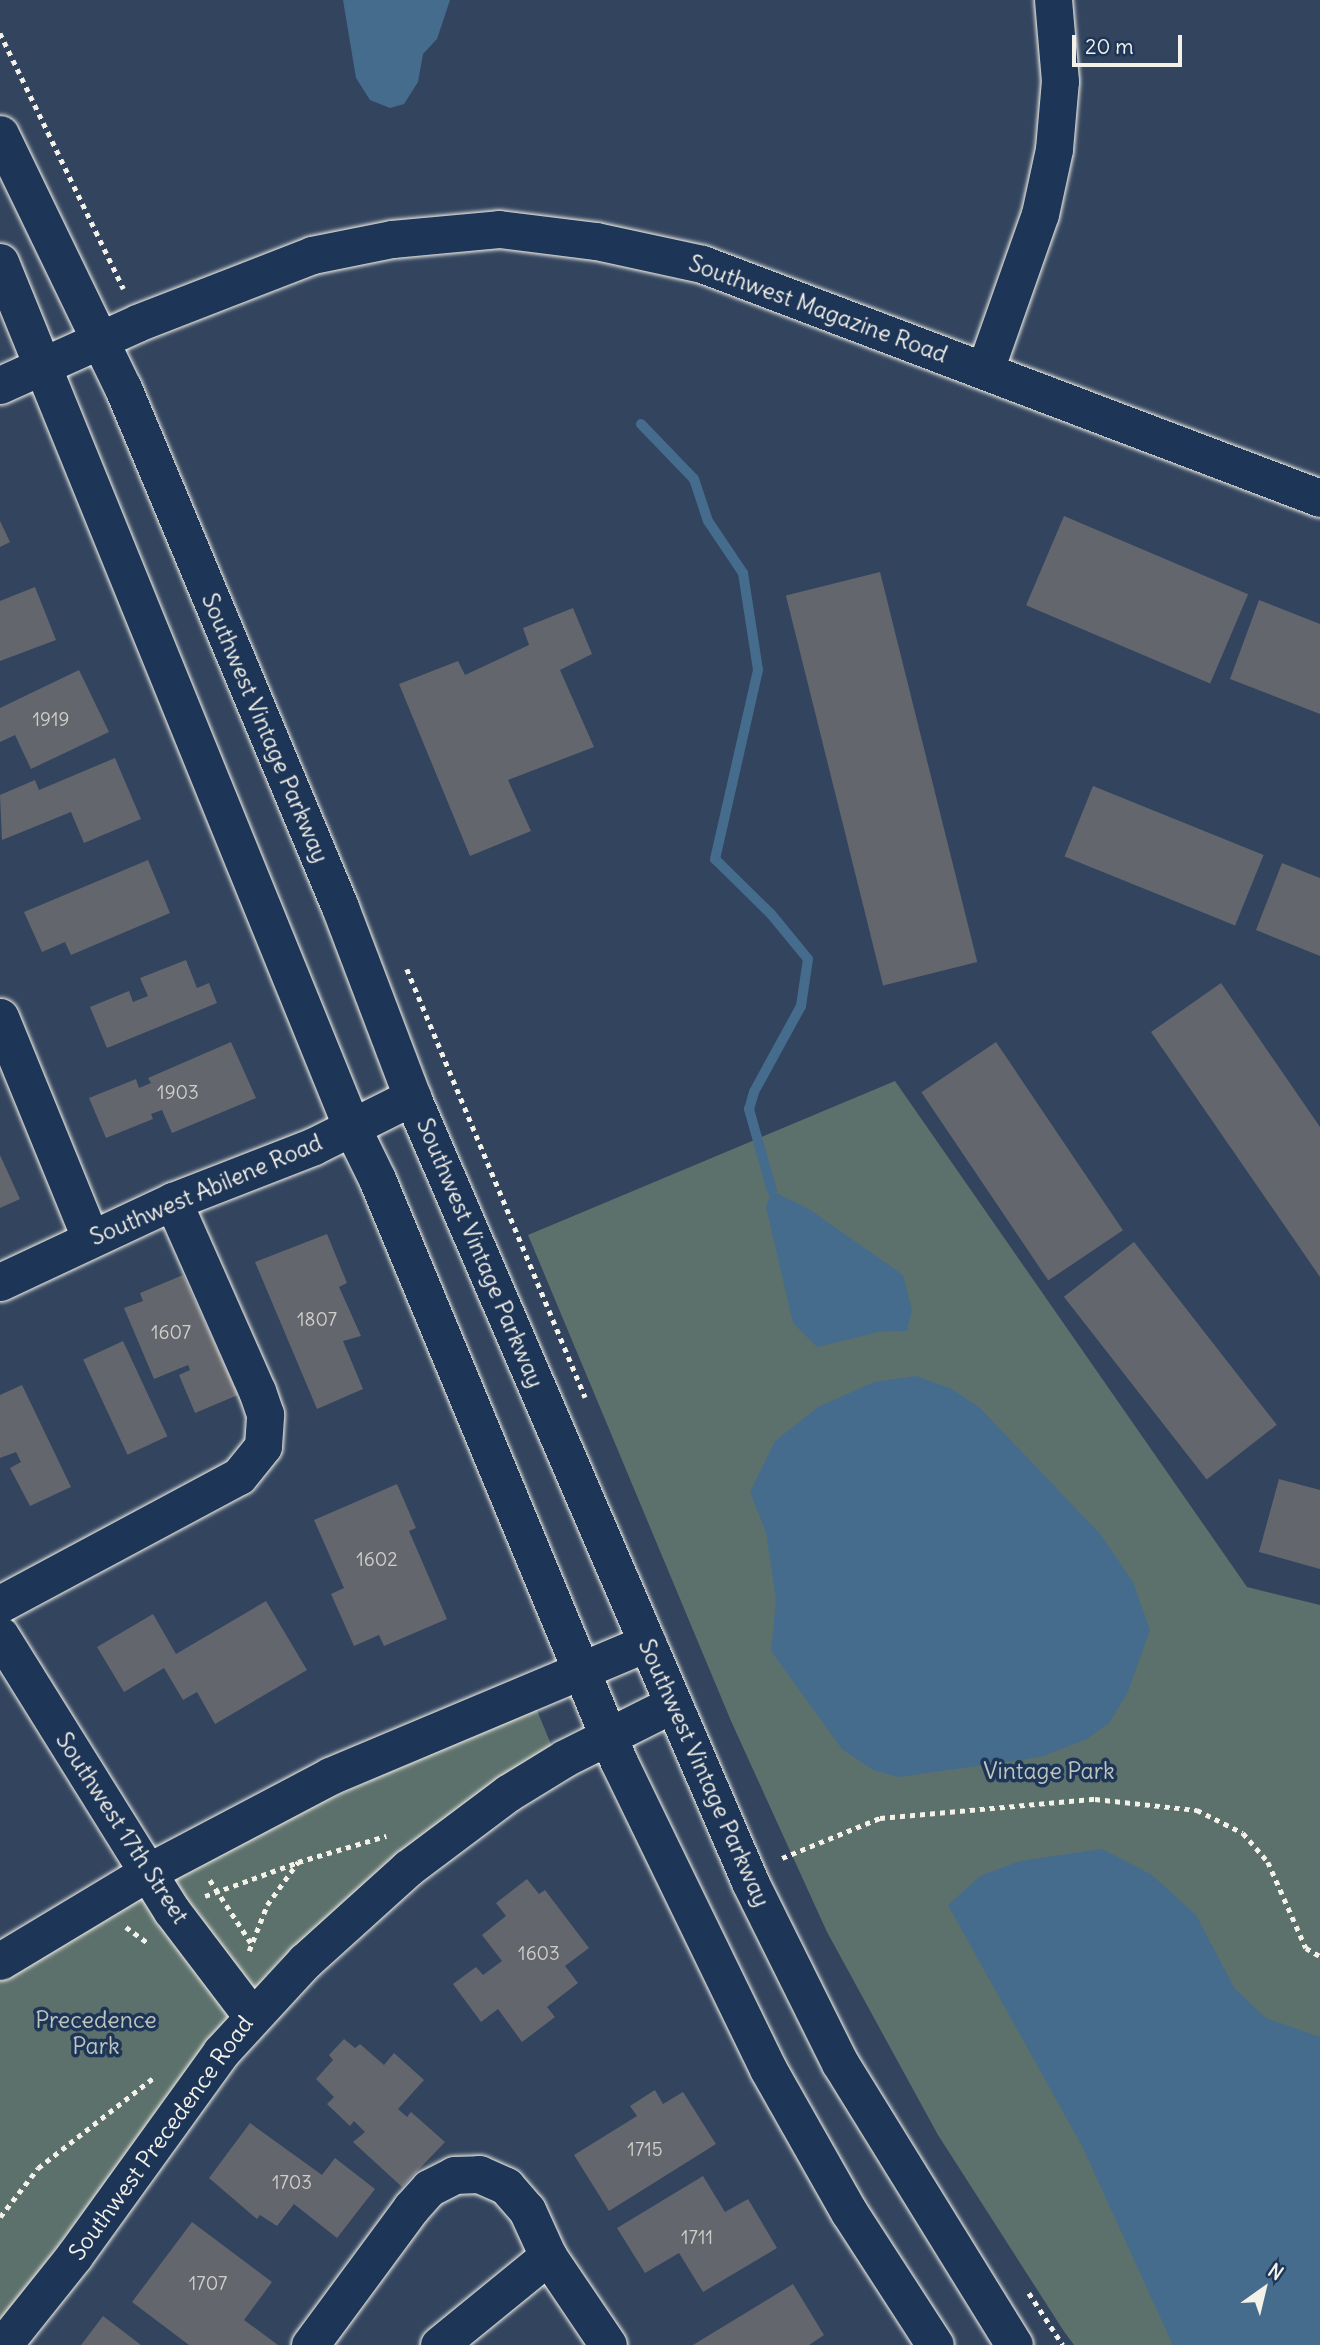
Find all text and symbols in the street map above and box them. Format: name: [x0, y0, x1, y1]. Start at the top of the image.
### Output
scale bar: [1075, 21, 1185, 65]
text: 20 m: [1085, 33, 1134, 60]
street label: Southwest Magazine Road: [685, 249, 951, 369]
street label: Southwest Vintage Parkway: [196, 589, 334, 867]
house number: 1919: [33, 709, 69, 731]
house number: 1903: [157, 1082, 199, 1104]
street label: Southwest Vintage Parkway: [411, 1114, 549, 1392]
street label: Southwest Abilene Road: [86, 1129, 326, 1251]
house number: 1807: [297, 1309, 337, 1331]
house number: 1607: [151, 1322, 191, 1344]
house number: 1602: [356, 1549, 398, 1571]
street label: Southwest Vintage Parkway: [632, 1635, 776, 1911]
street label: Southwest 17th Street: [50, 1727, 194, 1929]
park label: Vintage Park: [983, 1757, 1115, 1785]
house number: 1603: [518, 1943, 560, 1965]
park label: Precedence Park: [35, 2006, 157, 2060]
street label: Southwest Precedence Road: [63, 2011, 259, 2265]
house number: 1715: [627, 2139, 663, 2161]
house number: 1703: [272, 2172, 312, 2194]
house number: 1711: [681, 2227, 713, 2249]
north arrow: [1229, 2254, 1299, 2324]
text: N: [1264, 2258, 1288, 2285]
house number: 1707: [189, 2273, 227, 2295]

